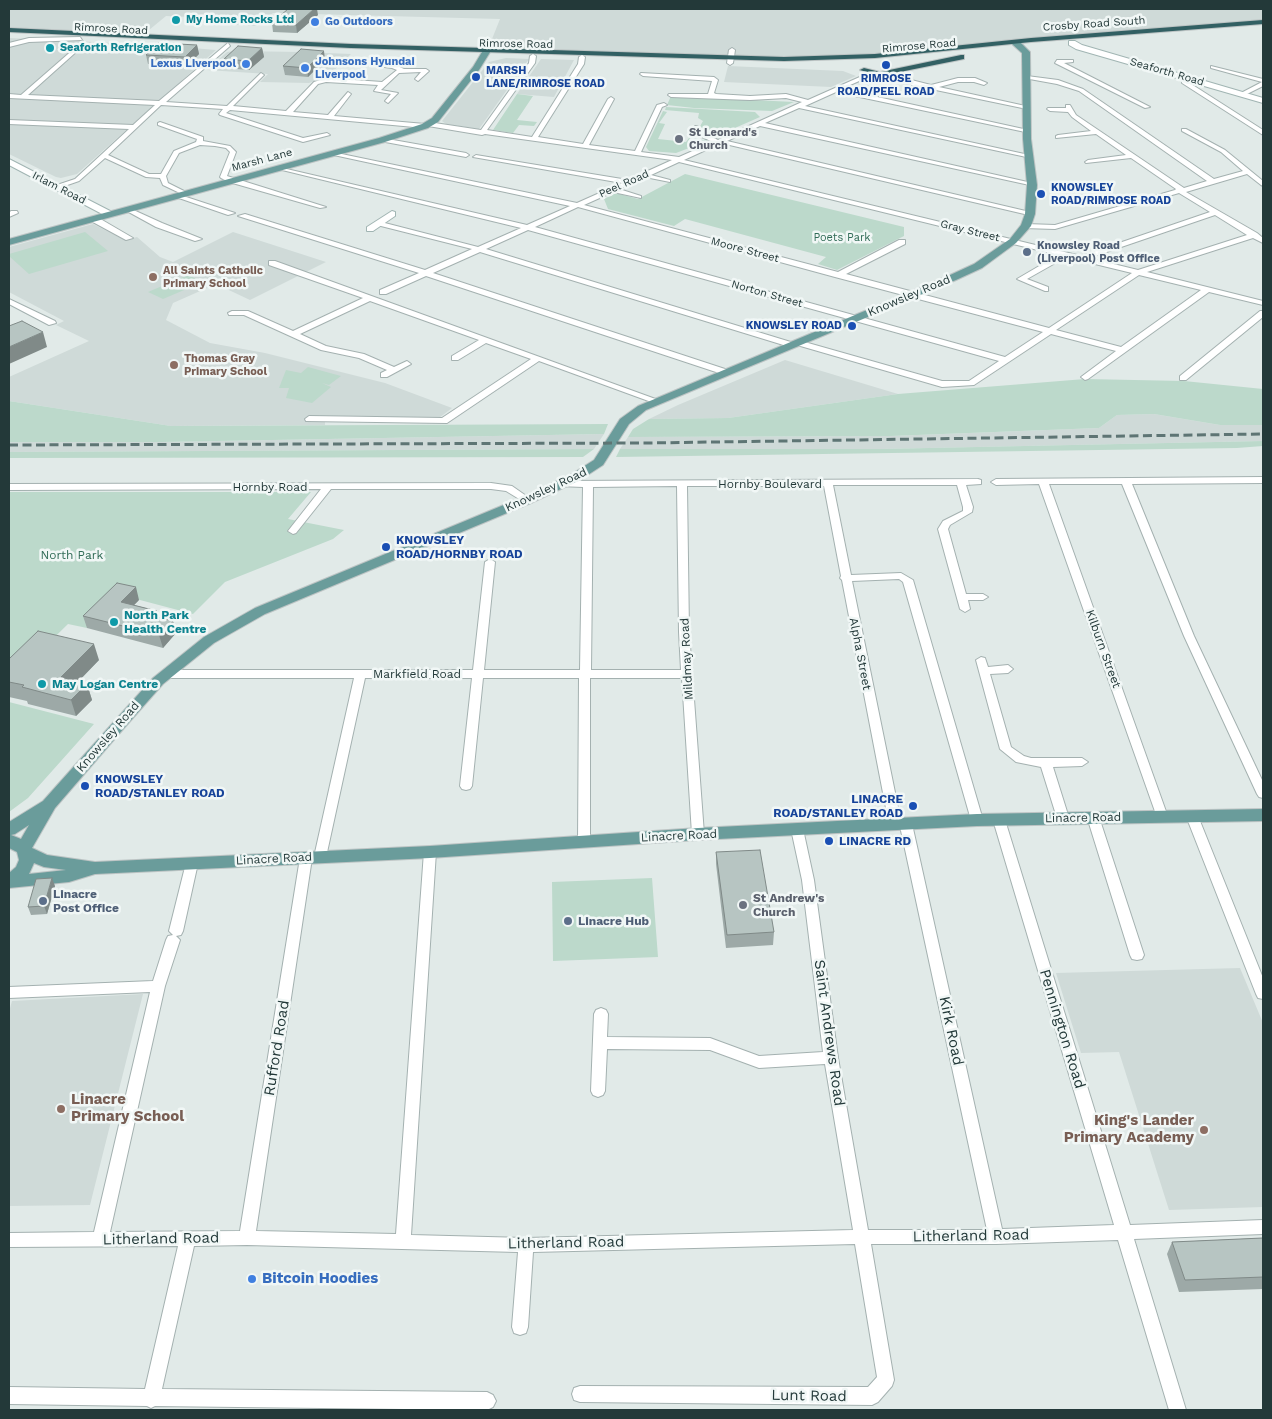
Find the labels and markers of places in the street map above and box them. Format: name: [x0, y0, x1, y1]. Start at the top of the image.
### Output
place label: My Home Rocks Ltd: [186, 13, 294, 27]
marker: My Home Rocks Ltd: [170, 14, 182, 26]
place label: Go Outdoors: [325, 15, 393, 29]
marker: Go Outdoors: [309, 16, 321, 28]
place label: Seaforth Refrigeration: [60, 41, 182, 55]
marker: Seaforth Refrigeration: [44, 42, 56, 54]
place label: Johnsons Hyundai Liverpool: [315, 55, 415, 81]
place label: Lexus Liverpool: [150, 57, 236, 71]
marker: Lexus Liverpool: [240, 58, 252, 70]
marker: RIMROSE ROAD/PEEL ROAD: [880, 59, 892, 71]
marker: Johnsons Hyundai Liverpool: [299, 62, 311, 74]
place label: MARSH LANE/RIMROSE ROAD: [486, 64, 605, 90]
marker: MARSH LANE/RIMROSE ROAD: [470, 71, 482, 83]
place label: RIMROSE ROAD/PEEL ROAD: [837, 72, 935, 98]
place label: St Leonard's Church: [689, 126, 757, 152]
marker: St Leonard's Church: [673, 133, 685, 145]
place label: KNOWSLEY ROAD/RIMROSE ROAD: [1051, 181, 1171, 207]
marker: KNOWSLEY ROAD/RIMROSE ROAD: [1035, 188, 1047, 200]
place label: Knowsley Road (Liverpool) Post Office: [1037, 239, 1160, 265]
marker: Knowsley Road (Liverpool) Post Office: [1021, 246, 1033, 258]
place label: All Saints Catholic Primary School: [163, 264, 263, 290]
marker: All Saints Catholic Primary School: [147, 271, 159, 283]
place label: KNOWSLEY ROAD: [746, 319, 842, 333]
marker: KNOWSLEY ROAD: [846, 320, 858, 332]
place label: Thomas Gray Primary School: [184, 352, 267, 378]
marker: Thomas Gray Primary School: [168, 359, 180, 371]
place label: KNOWSLEY ROAD/HORNBY ROAD: [396, 533, 523, 561]
marker: KNOWSLEY ROAD/HORNBY ROAD: [380, 541, 392, 553]
place label: North Park Health Centre: [124, 608, 207, 636]
marker: North Park Health Centre: [108, 616, 120, 628]
place label: May Logan Centre: [52, 677, 158, 691]
marker: May Logan Centre: [36, 678, 48, 690]
place label: KNOWSLEY ROAD/STANLEY ROAD: [95, 772, 225, 800]
marker: KNOWSLEY ROAD/STANLEY ROAD: [79, 780, 91, 792]
place label: LINACRE ROAD/STANLEY ROAD: [773, 792, 903, 820]
marker: LINACRE ROAD/STANLEY ROAD: [907, 800, 919, 812]
place label: LINACRE RD: [839, 834, 911, 848]
marker: LINACRE RD: [823, 835, 835, 847]
place label: Linacre Post Office: [53, 887, 119, 915]
place label: St Andrew's Church: [753, 891, 824, 919]
marker: Linacre Post Office: [37, 895, 49, 907]
marker: St Andrew's Church: [737, 899, 749, 911]
place label: Linacre Hub: [578, 914, 649, 928]
marker: Linacre Hub: [562, 915, 574, 927]
place label: Linacre Primary School: [71, 1091, 184, 1126]
marker: Linacre Primary School: [55, 1103, 67, 1115]
place label: King's Lander Primary Academy: [1064, 1112, 1194, 1147]
marker: King's Lander Primary Academy: [1198, 1124, 1210, 1136]
place label: Bitcoin Hoodies: [262, 1270, 378, 1288]
marker: Bitcoin Hoodies: [246, 1273, 258, 1285]

